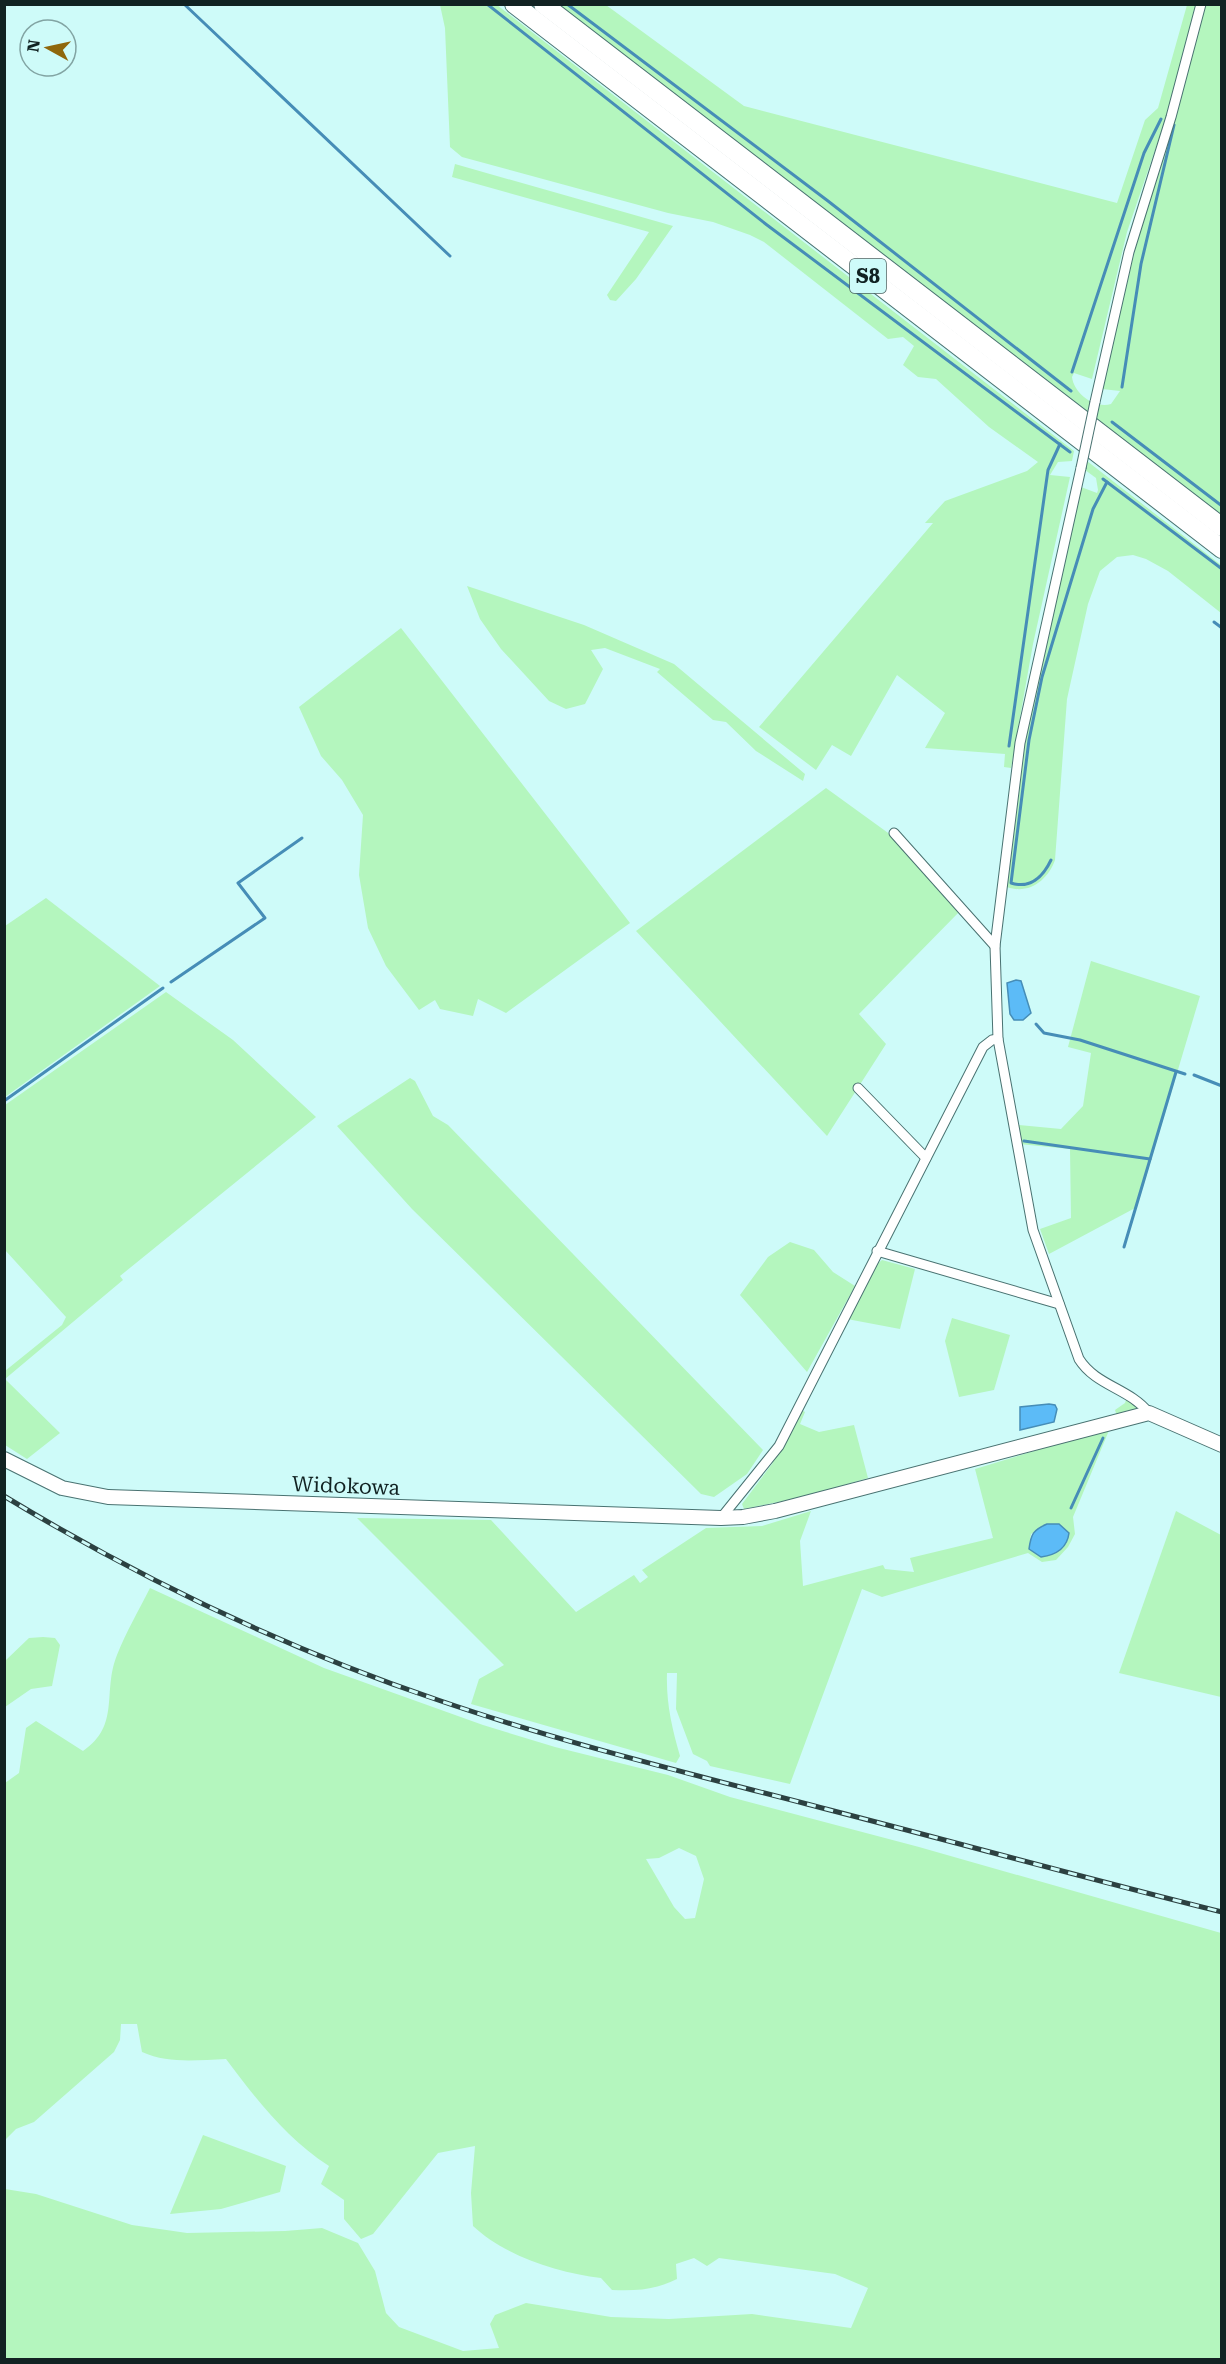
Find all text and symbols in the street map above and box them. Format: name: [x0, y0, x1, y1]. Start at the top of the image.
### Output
north arrow: [18, 18, 78, 78]
text: N: [23, 39, 44, 53]
road number: S8: [850, 259, 886, 293]
street label: Widokowa: [292, 1472, 401, 1500]

